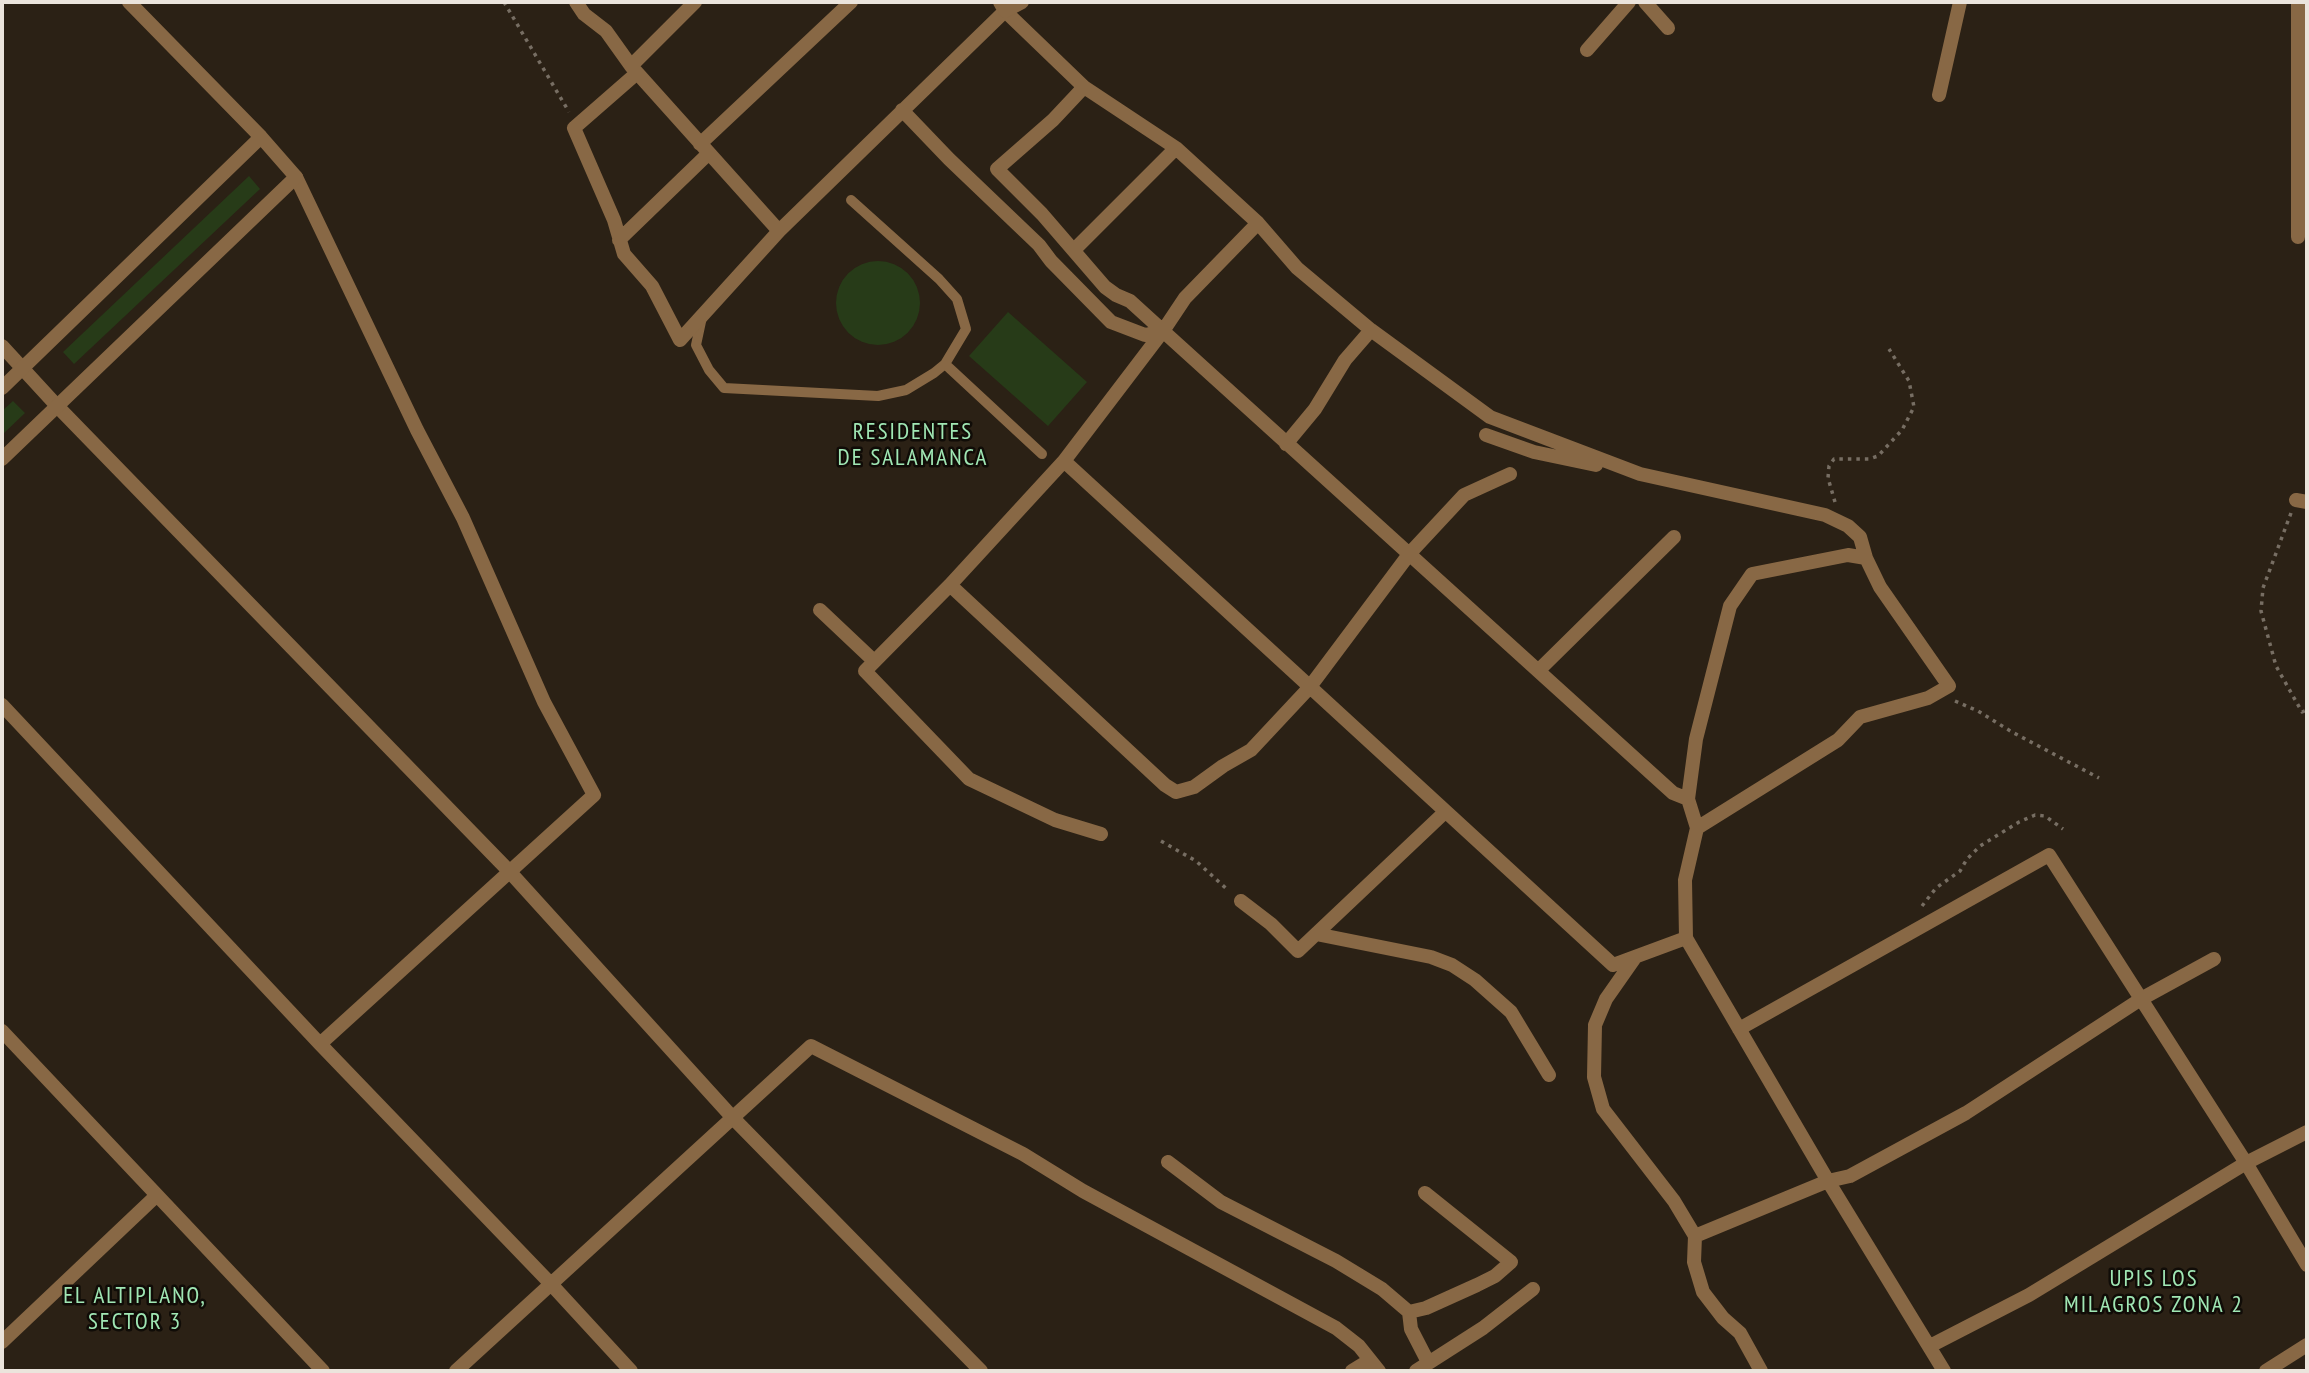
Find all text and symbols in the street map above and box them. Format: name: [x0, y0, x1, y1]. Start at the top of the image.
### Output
district label: RESIDENTES DE SALAMANCA: [839, 418, 987, 472]
district label: UPIS LOS MILAGROS ZONA 2: [2066, 1265, 2242, 1319]
district label: EL ALTIPLANO, SECTOR 3: [65, 1282, 205, 1336]

